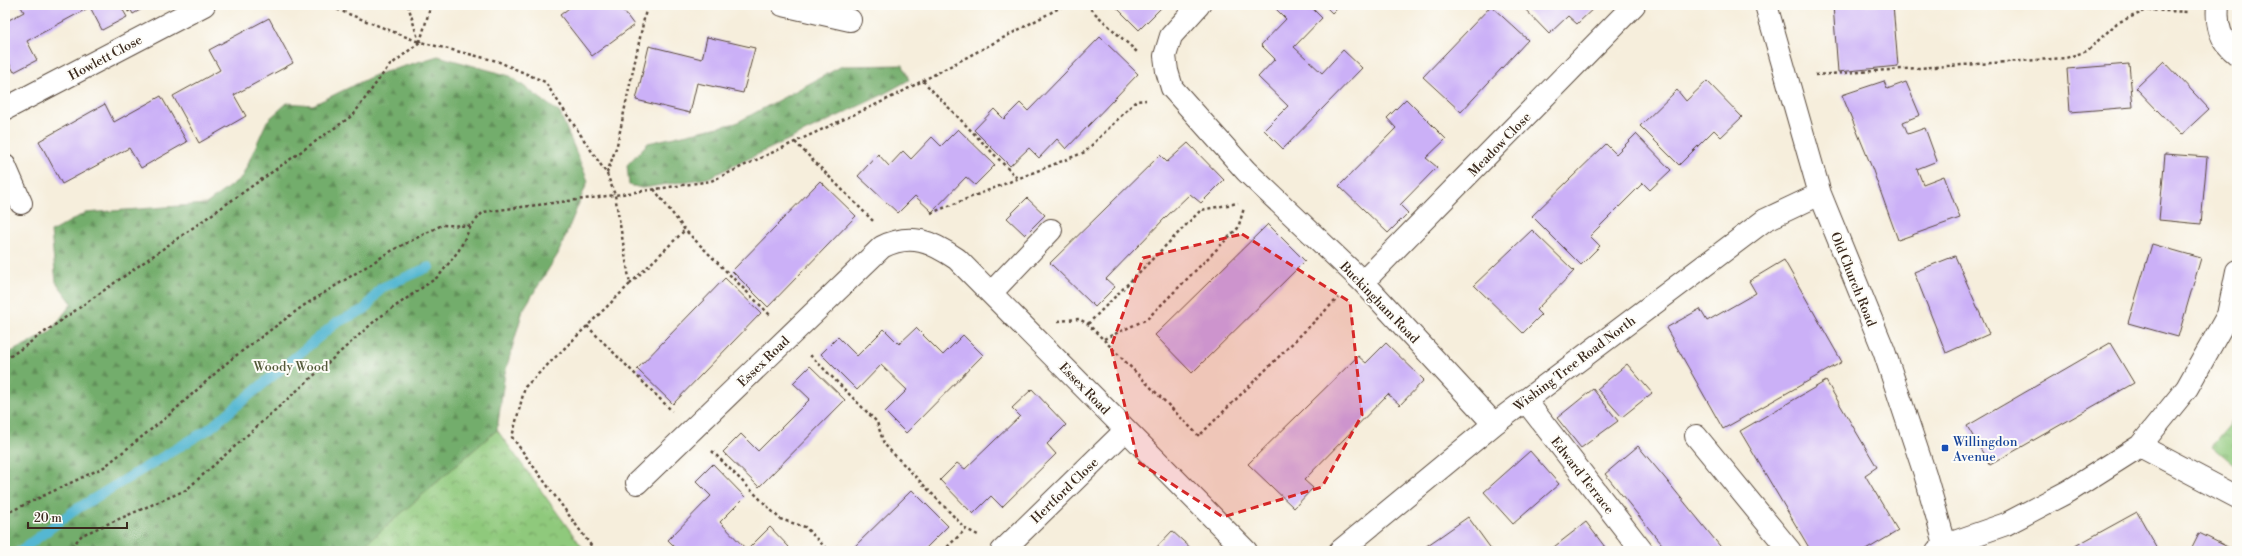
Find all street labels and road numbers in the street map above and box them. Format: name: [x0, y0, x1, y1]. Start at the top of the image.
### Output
street label: Howlett Close: [66, 32, 145, 84]
street label: Meadow Close: [1465, 109, 1535, 180]
street label: Old Church Road: [1827, 230, 1880, 330]
street label: Buckingham Road: [1336, 258, 1423, 347]
street label: Wishing Tree Road North: [1510, 313, 1639, 415]
street label: Essex Road: [734, 333, 794, 391]
street label: Essex Road: [1055, 359, 1113, 419]
street label: Edward Terrace: [1547, 434, 1618, 518]
street label: Hertford Close: [1028, 454, 1102, 527]

